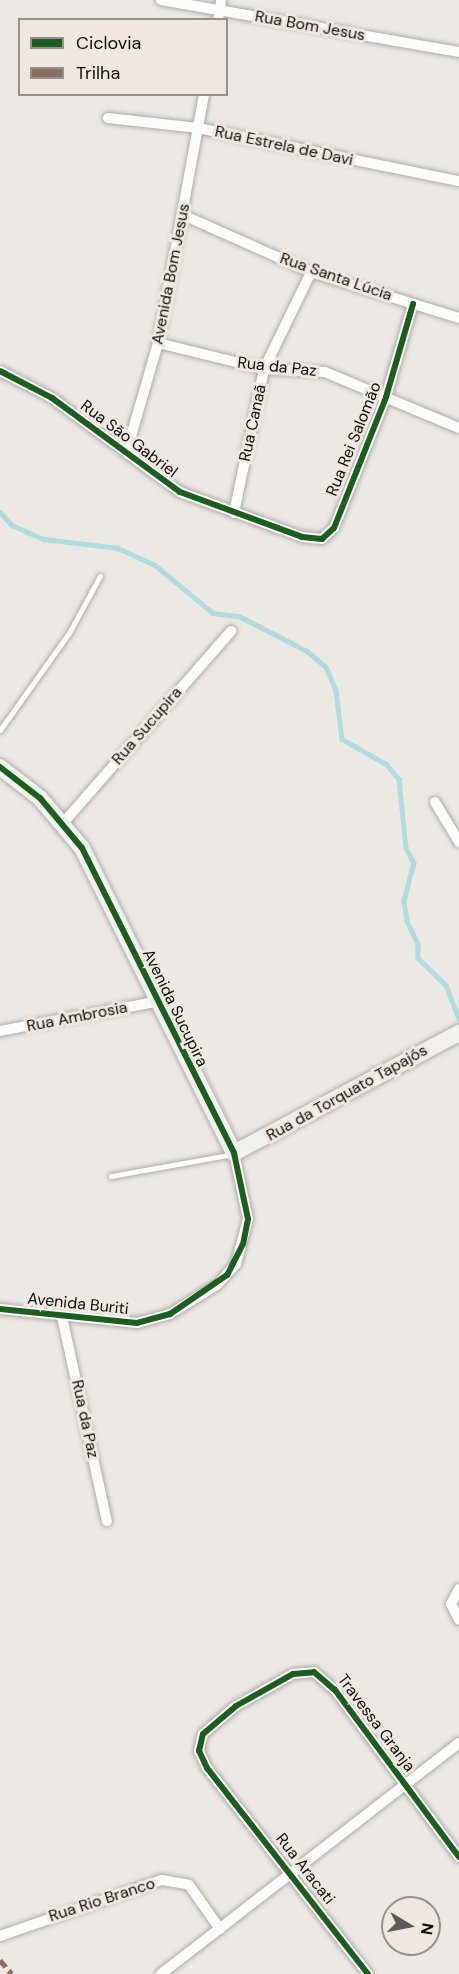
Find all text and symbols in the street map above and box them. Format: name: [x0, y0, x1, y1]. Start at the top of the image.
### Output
street label: Rua Bom Jesus: [253, 7, 367, 45]
legend: [18, 18, 228, 96]
text: Ciclovia: [76, 31, 141, 55]
text: Trilha: [76, 61, 120, 85]
street label: Rua Estrela de Davi: [213, 122, 355, 170]
street label: Avenida Bom Jesus: [148, 202, 194, 346]
street label: Rua Santa Lúcia: [277, 249, 395, 305]
street label: Rua da Paz: [236, 353, 318, 381]
street label: Rua Rei Salomão: [322, 379, 386, 499]
street label: Rua Canaã: [235, 383, 271, 463]
street label: Rua São Gabriel: [77, 396, 181, 482]
street label: Rua Sucupira: [108, 683, 186, 769]
street label: Avenida Sucupira: [138, 946, 212, 1070]
street label: Rua Ambrosia: [25, 998, 129, 1036]
street label: Rua da Torquato Tapajós: [263, 1041, 431, 1145]
street label: Avenida Buriti: [26, 1289, 130, 1319]
street label: Rua da Paz: [67, 1378, 103, 1460]
street label: Travessa Granja: [333, 1670, 419, 1776]
street label: Rua Aracati: [271, 1830, 339, 1908]
street label: Rua Rio Branco: [46, 1874, 158, 1926]
north arrow: [381, 1896, 441, 1956]
text: N: [416, 1921, 439, 1936]

